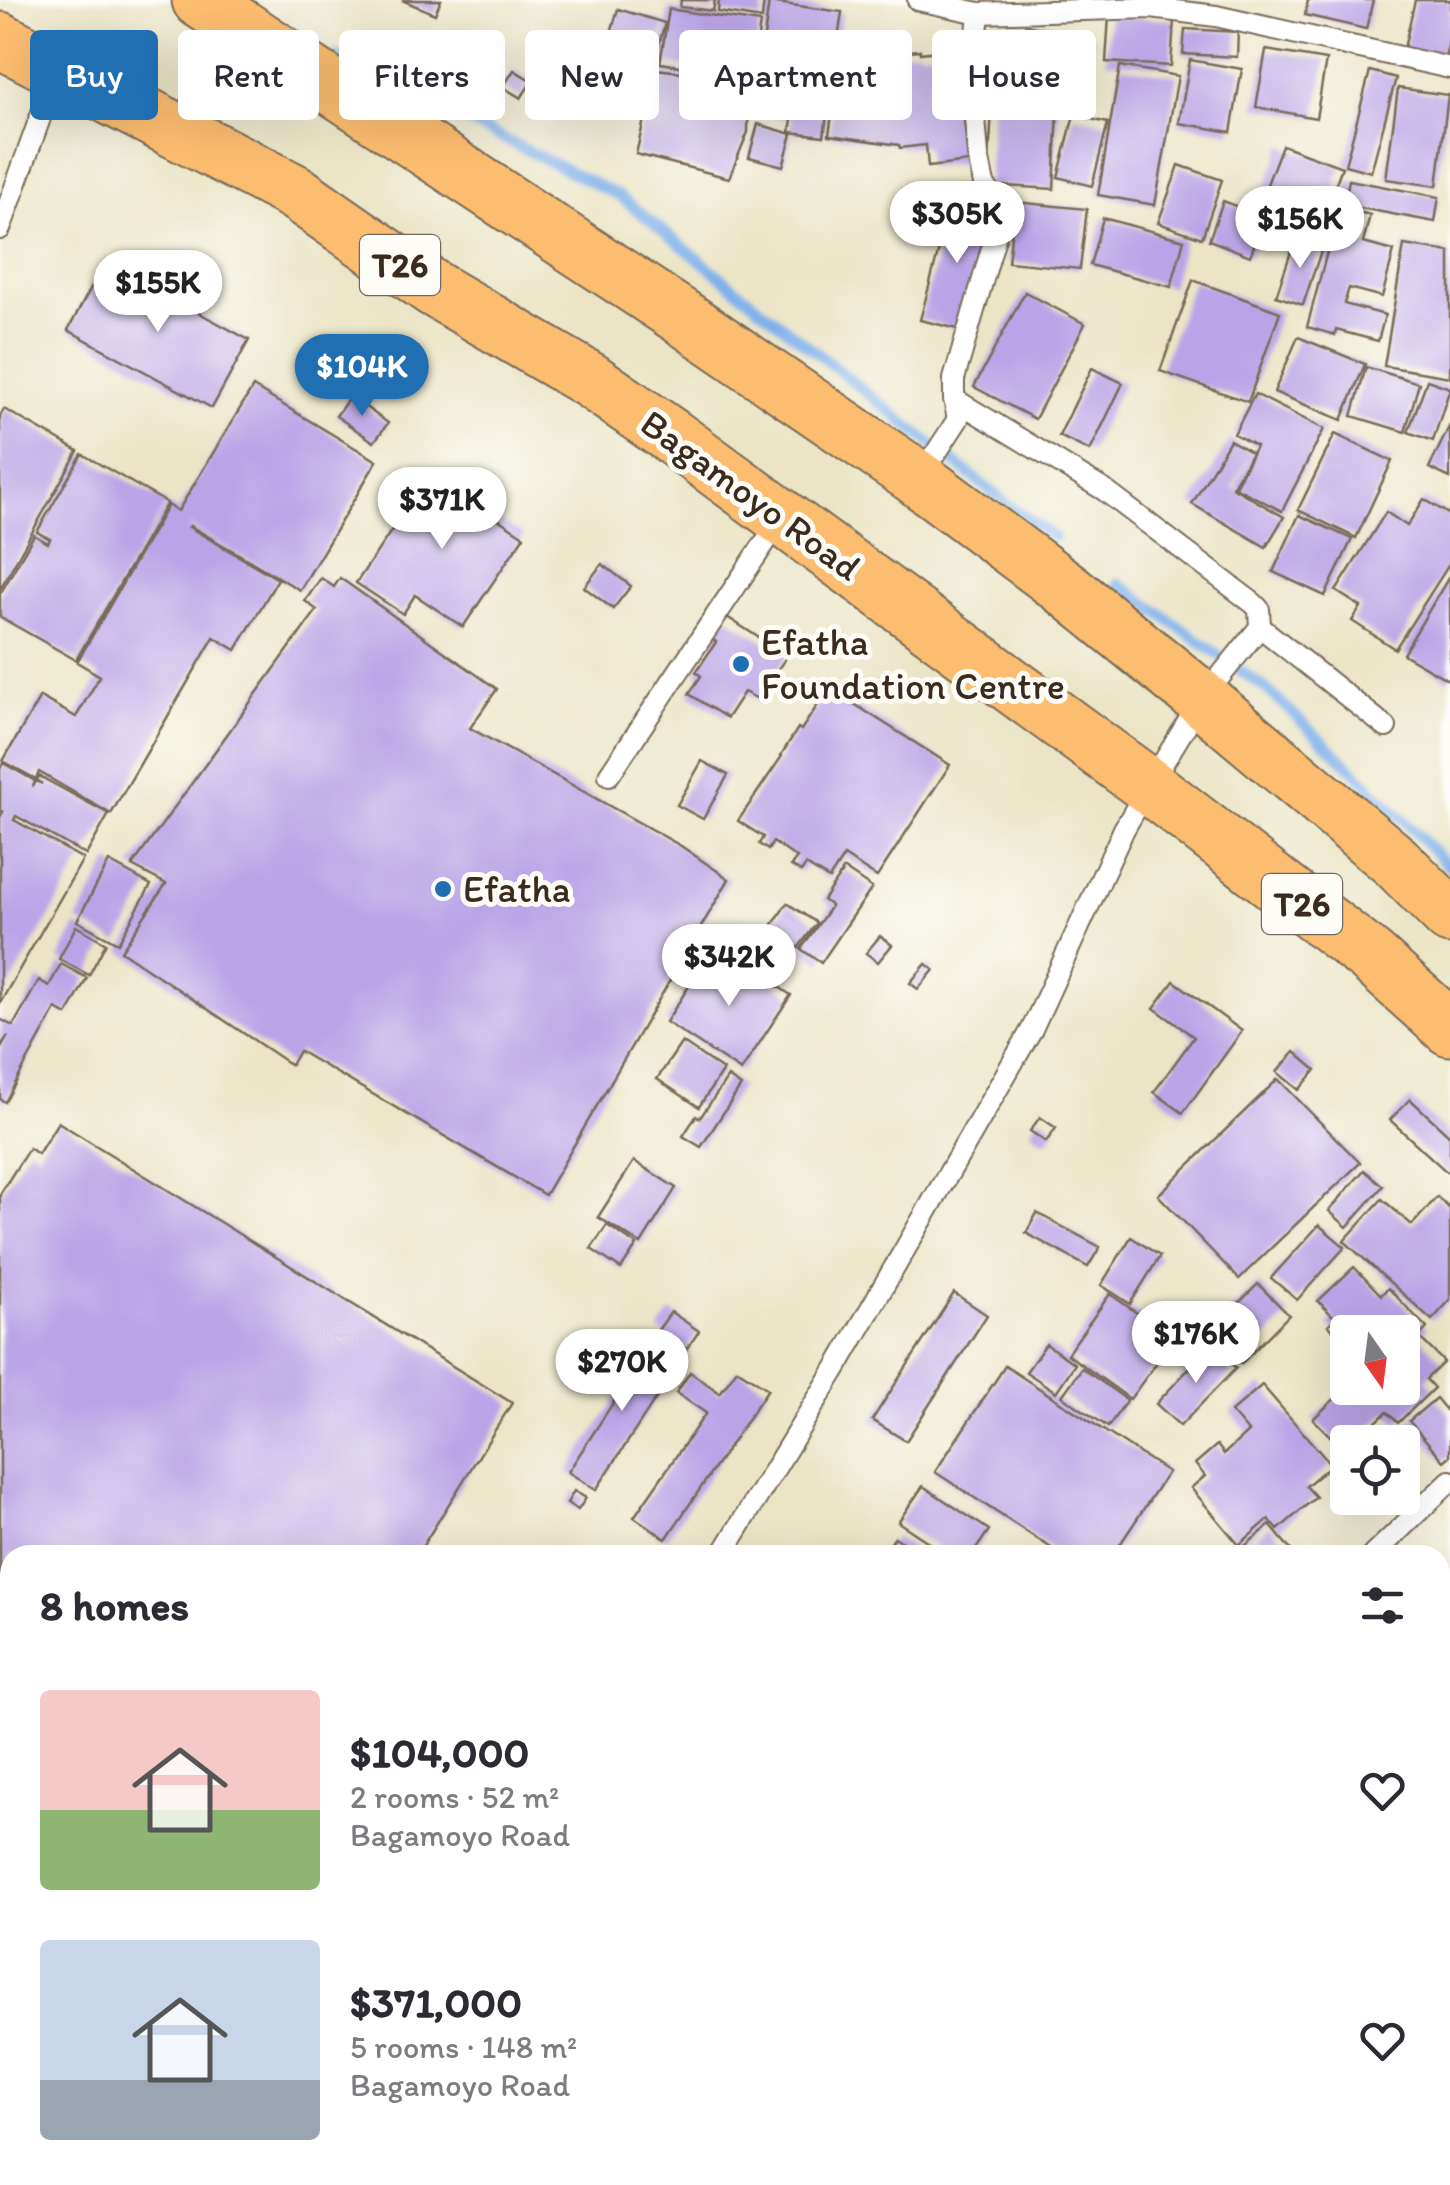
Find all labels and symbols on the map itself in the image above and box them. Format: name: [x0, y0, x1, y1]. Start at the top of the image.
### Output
pin: $305K: [887, 181, 1027, 266]
pin: $156K: [1230, 186, 1370, 271]
road number: T26: [360, 235, 440, 295]
pin: $155K: [88, 250, 228, 335]
pin: $104K: [292, 334, 432, 419]
street label: Bagamoyo Road: [632, 400, 870, 590]
pin: $371K: [372, 467, 512, 552]
place label: Efatha Foundation Centre: [761, 619, 1065, 709]
marker: Efatha Foundation Centre: [730, 653, 752, 675]
place label: Efatha: [463, 866, 570, 912]
road number: T26: [1262, 874, 1342, 934]
marker: Efatha: [432, 878, 454, 900]
pin: $342K: [659, 924, 799, 1009]
pin: $176K: [1126, 1301, 1266, 1386]
north arrow: [1330, 1315, 1420, 1405]
pin: $270K: [552, 1329, 692, 1414]

